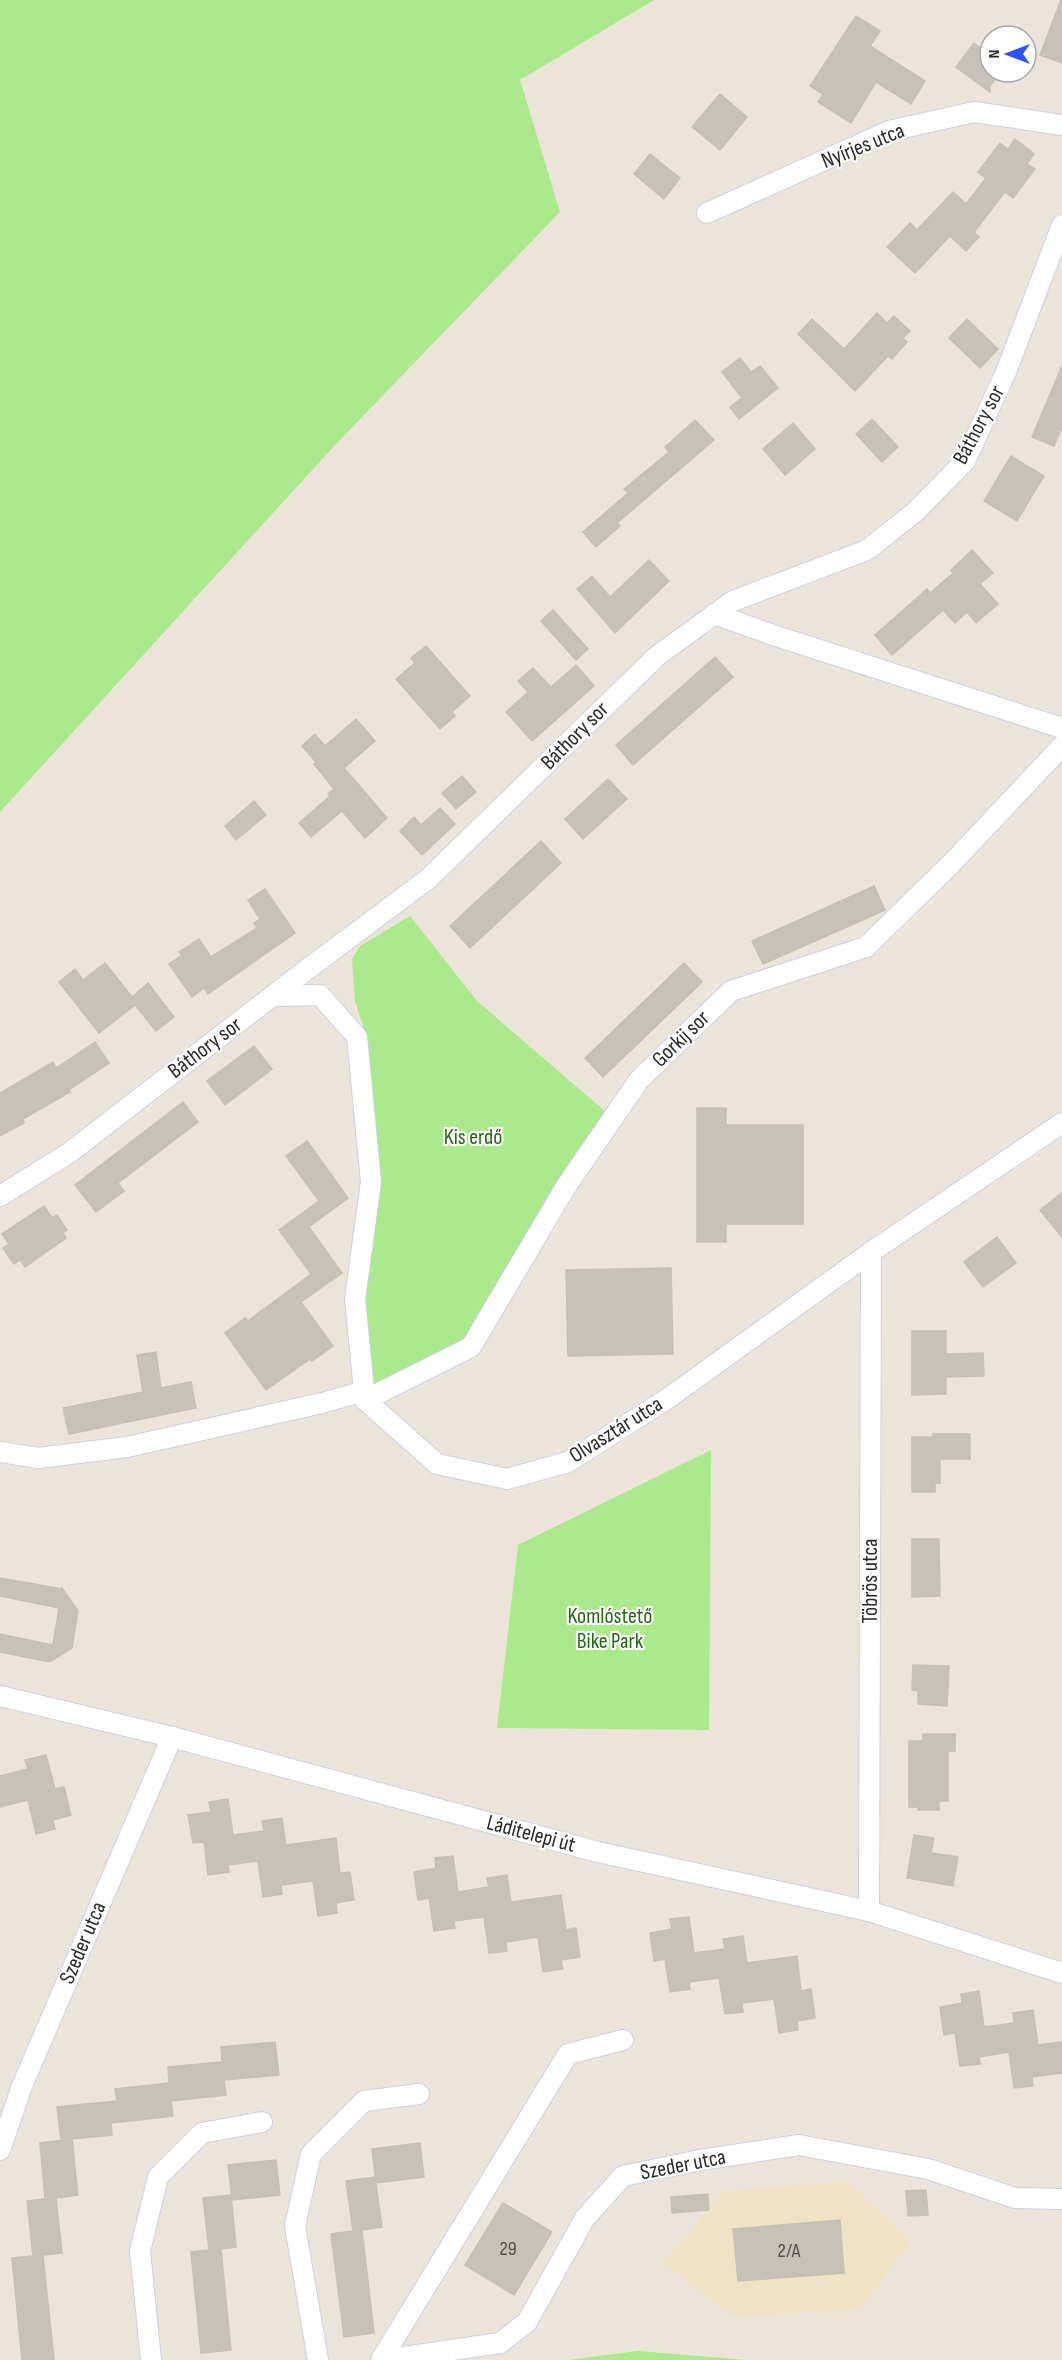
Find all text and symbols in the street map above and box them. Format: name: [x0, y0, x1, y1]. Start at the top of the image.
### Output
north arrow: [978, 24, 1038, 84]
text: N: [985, 50, 1004, 58]
street label: Nyírjes utca: [818, 117, 908, 175]
street label: Báthory sor: [947, 381, 1011, 469]
street label: Báthory sor: [535, 696, 615, 776]
street label: Gorkij sor: [647, 1005, 715, 1073]
street label: Báthory sor: [163, 1012, 247, 1084]
park label: Kis erdő: [444, 1124, 502, 1151]
street label: Olvasztár utca: [564, 1391, 668, 1469]
street label: Töbrös utca: [857, 1539, 884, 1623]
park label: Komlóstető Bike Park: [568, 1603, 652, 1655]
street label: Láditelepi út: [484, 1809, 579, 1859]
street label: Szeder utca: [54, 1898, 112, 1988]
street label: Szeder utca: [638, 2144, 728, 2186]
house number: 29: [499, 2237, 517, 2261]
house number: 2/A: [778, 2239, 801, 2263]

